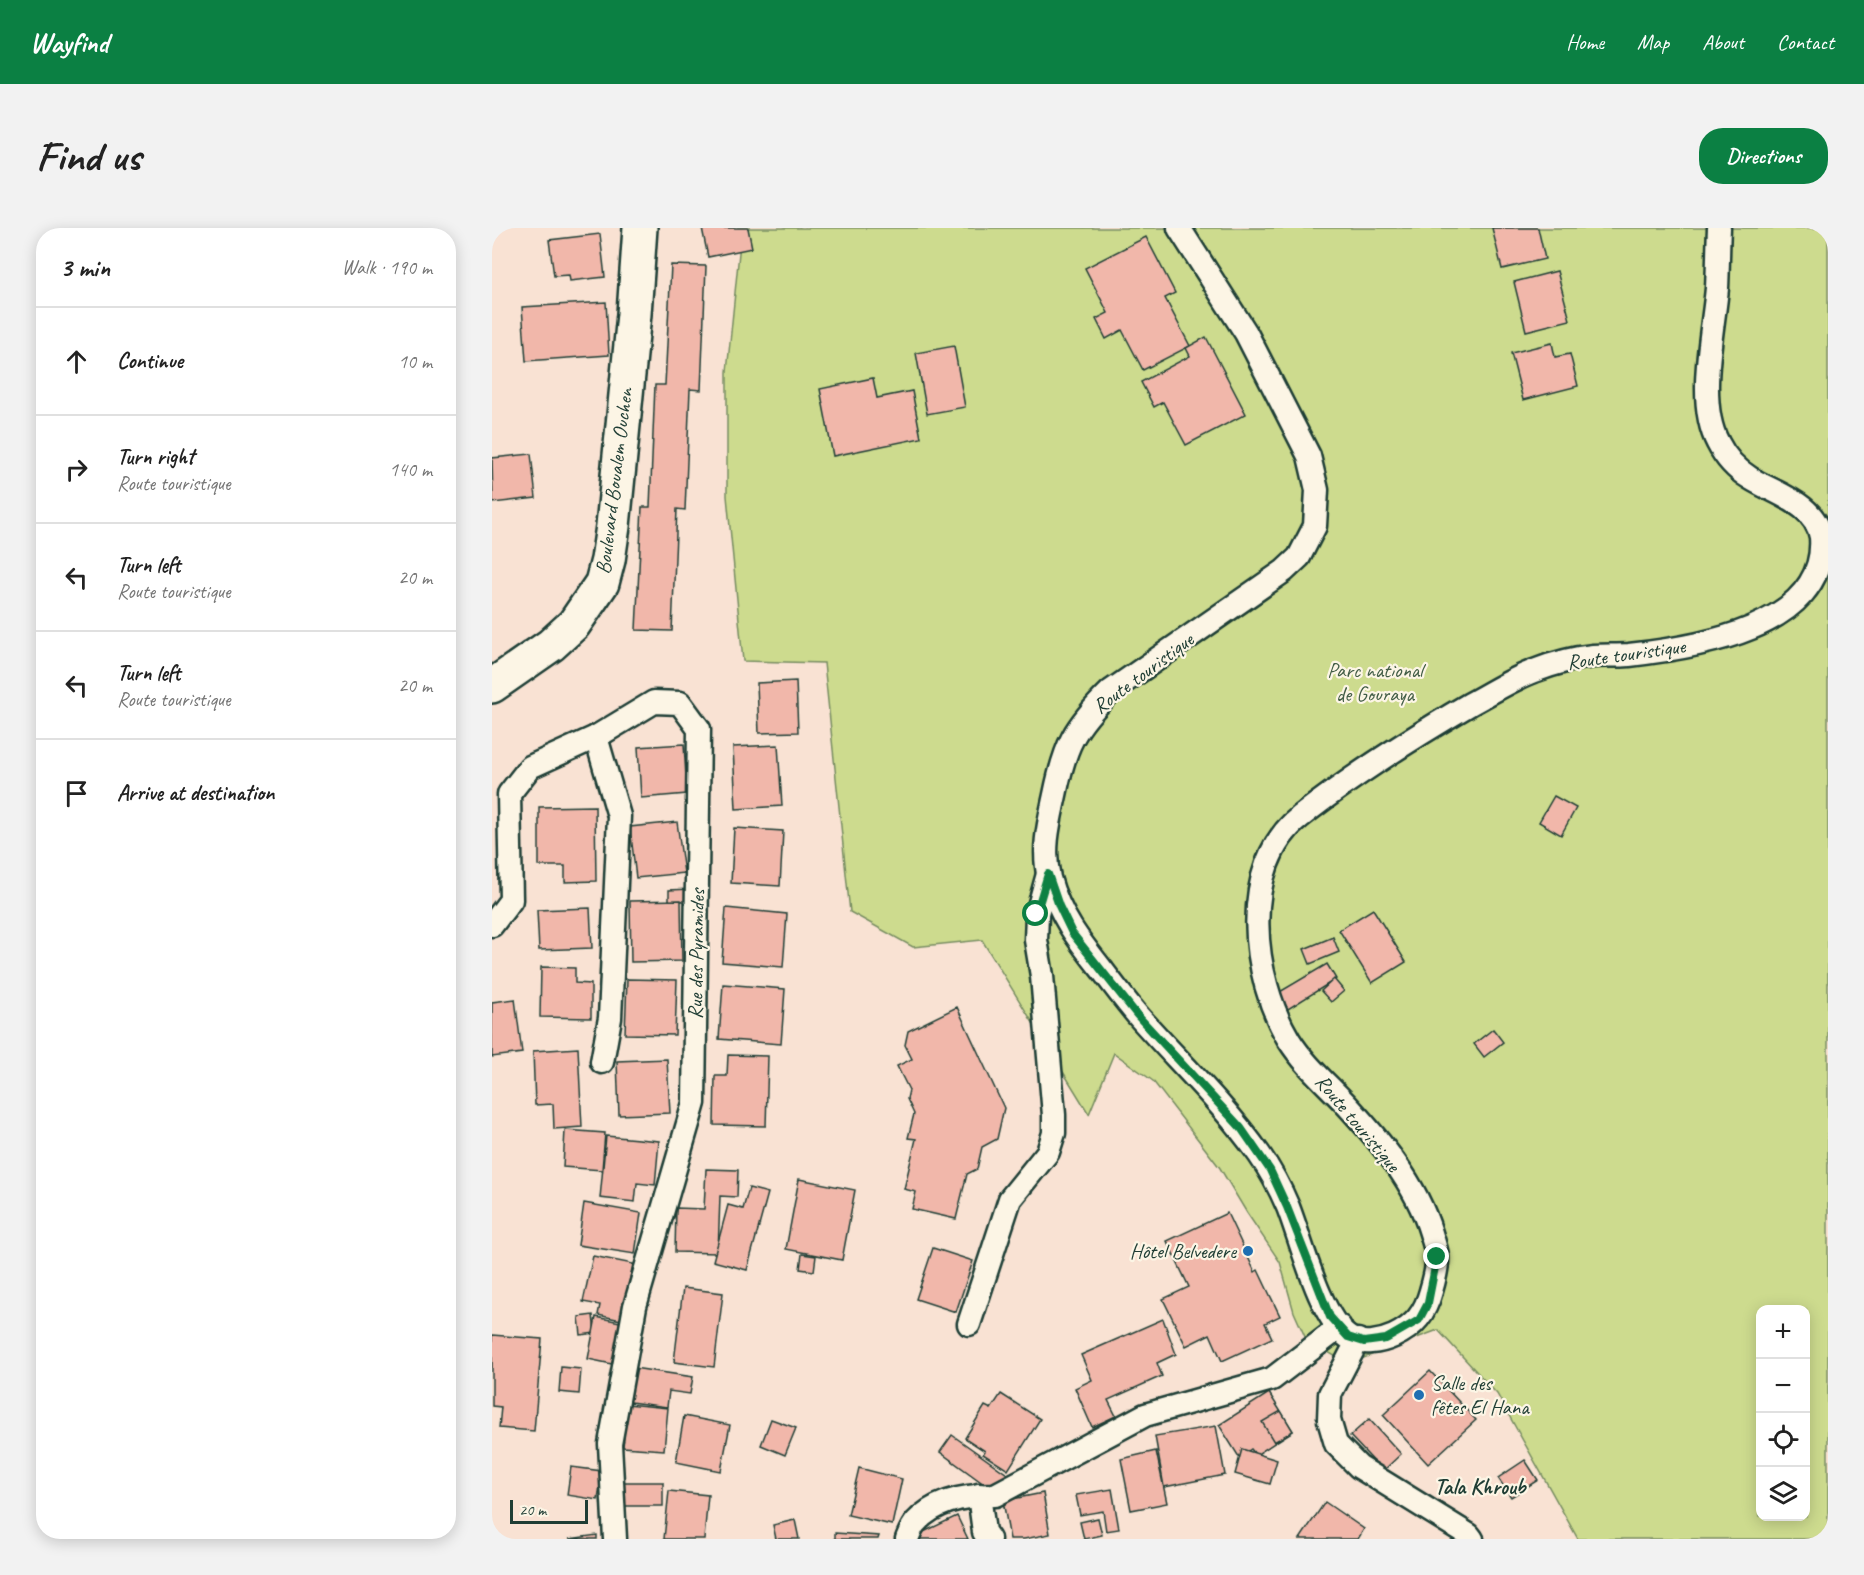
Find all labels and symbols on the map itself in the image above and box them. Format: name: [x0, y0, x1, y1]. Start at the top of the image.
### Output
street label: Boulevard Boualem Ouchen: [590, 385, 639, 576]
street label: Route touristique: [1088, 626, 1199, 719]
street label: Route touristique: [1565, 633, 1688, 675]
park label: Parc national de Gouraya: [1327, 657, 1426, 707]
street label: Rue des Pyramides: [682, 887, 710, 1019]
route start: [1022, 900, 1048, 926]
street label: Route touristique: [1310, 1069, 1407, 1178]
place label: Hôtel Belvedere: [1130, 1238, 1237, 1264]
route end: [1423, 1243, 1449, 1269]
marker: Hôtel Belvedere: [1241, 1244, 1255, 1258]
place label: Salle des fêtes El Hana: [1431, 1370, 1530, 1420]
marker: Salle des fêtes El Hana: [1412, 1388, 1426, 1402]
district label: Tala Khroub: [1435, 1473, 1528, 1501]
scale bar: [510, 1497, 588, 1524]

